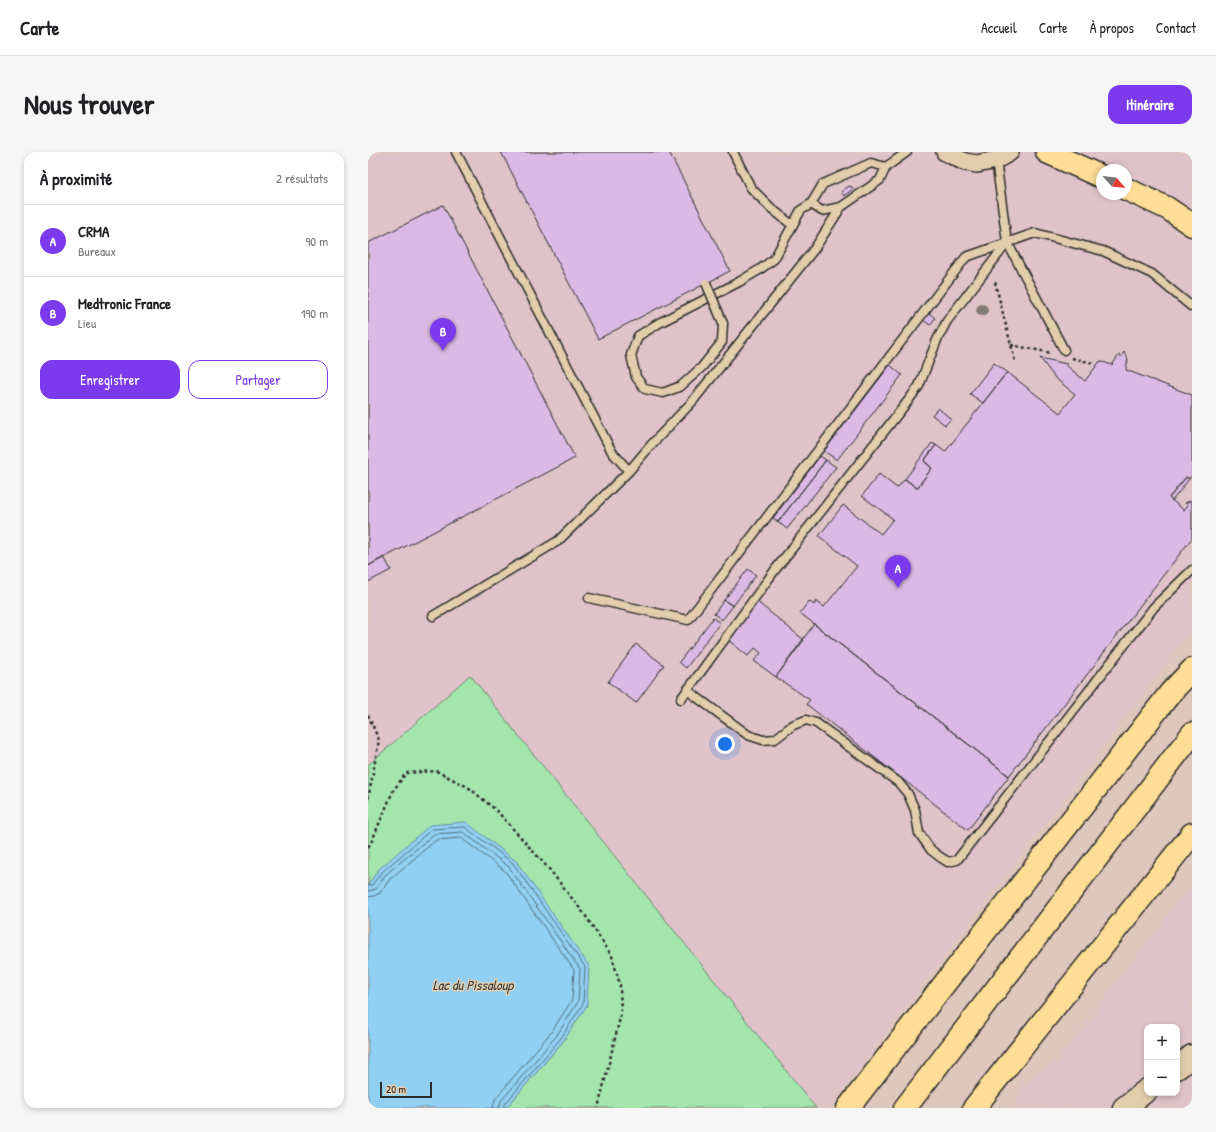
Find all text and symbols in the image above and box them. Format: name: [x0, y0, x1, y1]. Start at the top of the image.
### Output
text: Carte: [20, 15, 59, 41]
text: Accueil: [981, 18, 1017, 37]
text: Carte: [1039, 18, 1068, 37]
text: À propos: [1090, 18, 1134, 37]
text: Contact: [1156, 18, 1196, 37]
text: Nous trouver: [24, 85, 155, 123]
button: Itinéraire: [1108, 85, 1192, 124]
north arrow: [1096, 164, 1132, 200]
text: À proximité: [40, 167, 112, 190]
text: 2 résultats: [276, 169, 328, 187]
text: CRMA: [78, 221, 109, 242]
text: A: [50, 232, 56, 250]
text: 90 m: [306, 232, 328, 250]
text: Bureaux: [78, 242, 116, 260]
text: Medtronic France: [78, 293, 171, 314]
text: B: [50, 304, 56, 322]
text: 190 m: [301, 304, 328, 322]
text: Lieu: [78, 314, 96, 332]
pin: B: [430, 318, 456, 351]
button: Enregistrer: [40, 360, 180, 399]
button: Partager: [188, 360, 328, 399]
pin: A: [885, 555, 911, 588]
your location: [715, 734, 735, 754]
water label: Lac du Pissaloup: [433, 975, 514, 995]
map controls: [1144, 1024, 1180, 1096]
button: +: [1144, 1024, 1180, 1060]
button: −: [1144, 1060, 1180, 1096]
scale bar: [380, 1080, 432, 1099]
text: 20 m: [386, 1082, 406, 1096]

